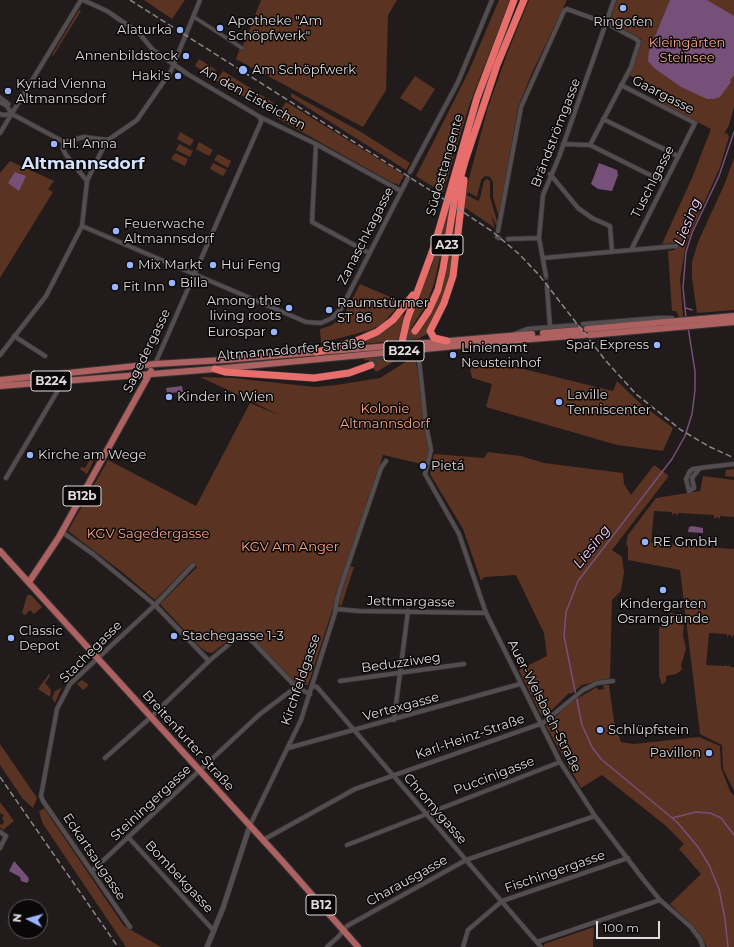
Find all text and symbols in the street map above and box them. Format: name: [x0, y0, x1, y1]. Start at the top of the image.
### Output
marker: Ringofen: [618, 3, 628, 13]
place label: Apotheke "Am Schöpfwerk": [228, 13, 322, 44]
place label: Ringofen: [593, 14, 653, 30]
place label: Alaturka: [117, 22, 172, 38]
marker: Apotheke "Am Schöpfwerk": [215, 23, 225, 33]
marker: Alaturka: [175, 25, 185, 35]
park label: Kleingärten Steinsee: [649, 35, 725, 66]
place label: Annenbildstock: [75, 48, 178, 64]
marker: Annenbildstock: [181, 51, 191, 61]
place label: Am Schöpfwerk: [252, 62, 356, 78]
street label: An den Eisteichen: [198, 63, 308, 133]
marker: Am Schöpfwerk: [237, 64, 249, 76]
place label: Haki's: [132, 68, 170, 84]
marker: Haki's: [173, 71, 183, 81]
street label: Gaargasse: [629, 73, 697, 117]
place label: Kyriad Vienna Altmannsdorf: [16, 76, 106, 107]
street label: Brändströmgasse: [528, 76, 584, 190]
marker: Kyriad Vienna Altmannsdorf: [3, 86, 13, 96]
street label: Südosttangente: [423, 112, 467, 218]
place label: Hl. Anna: [62, 136, 117, 152]
marker: Hl. Anna: [49, 139, 59, 149]
street label: Tuschlgasse: [628, 143, 678, 221]
district label: Altmannsdorf: [21, 154, 145, 174]
street label: Zanaschkagasse: [335, 185, 397, 287]
water label: Liesing: [671, 196, 705, 248]
place label: Feuerwache Altmannsdorf: [124, 216, 214, 247]
marker: Feuerwache Altmannsdorf: [111, 226, 121, 236]
road number: A23: [431, 235, 463, 255]
place label: Mix Markt: [138, 257, 203, 273]
place label: Hui Feng: [221, 257, 281, 273]
marker: Mix Markt: [125, 260, 135, 270]
marker: Hui Feng: [208, 260, 218, 270]
place label: Billa: [180, 275, 208, 291]
marker: Billa: [167, 278, 177, 288]
place label: Fit Inn: [123, 279, 165, 295]
marker: Fit Inn: [110, 282, 120, 292]
place label: Among the living roots: [207, 293, 281, 324]
place label: Raumstürmer ST 86: [337, 295, 429, 326]
marker: Among the living roots: [284, 303, 294, 313]
marker: Raumstürmer ST 86: [324, 305, 334, 315]
street label: Sagedergasse: [120, 307, 174, 395]
place label: Eurospar: [207, 324, 266, 340]
marker: Eurospar: [269, 327, 279, 337]
street label: Altmannsdorfer Straße: [216, 336, 366, 364]
place label: Spar Express: [566, 337, 649, 353]
place label: Linienamt Neusteinhof: [461, 340, 541, 371]
marker: Spar Express: [652, 340, 662, 350]
road number: B224: [384, 341, 424, 361]
marker: Linienamt Neusteinhof: [448, 350, 458, 360]
road number: B224: [31, 371, 71, 391]
place label: Laville Tenniscenter: [567, 387, 651, 418]
place label: Kinder in Wien: [177, 389, 274, 405]
marker: Kinder in Wien: [164, 392, 174, 402]
marker: Laville Tenniscenter: [554, 397, 564, 407]
park label: Kolonie Altmannsdorf: [340, 401, 430, 432]
place label: Kirche am Wege: [38, 447, 146, 463]
marker: Kirche am Wege: [25, 450, 35, 460]
place label: Pietá: [431, 458, 464, 474]
marker: Pietá: [418, 461, 428, 471]
road number: B12b: [63, 486, 101, 506]
water label: Liesing: [570, 522, 614, 572]
park label: KGV Sagedergasse: [87, 526, 209, 542]
place label: RE GmbH: [653, 534, 718, 550]
marker: RE GmbH: [640, 537, 650, 547]
park label: KGV Am Anger: [241, 539, 339, 555]
marker: Kindergarten Osramgründe: [658, 585, 668, 595]
street label: Jettmargasse: [367, 593, 455, 611]
place label: Kindergarten Osramgründe: [617, 596, 709, 627]
street label: Stachegasse: [57, 618, 125, 686]
place label: Classic Depot: [19, 623, 63, 654]
place label: Stachegasse 1-3: [182, 628, 284, 644]
marker: Stachegasse 1-3: [169, 631, 179, 641]
street label: Kirchfeldgasse: [278, 632, 324, 728]
marker: Classic Depot: [6, 633, 16, 643]
street label: Auer-Welsbach-Straße: [504, 637, 584, 775]
street label: Beduzziweg: [360, 650, 442, 676]
street label: Breitenfurter Straße: [139, 687, 237, 795]
street label: Vertexgasse: [361, 689, 441, 725]
street label: Karl-Heinz-Straße: [413, 711, 527, 763]
place label: Schlüpfstein: [608, 722, 689, 738]
marker: Schlüpfstein: [595, 725, 605, 735]
place label: Pavillon: [650, 745, 701, 761]
marker: Pavillon: [704, 748, 714, 758]
street label: Puccinigasse: [451, 753, 537, 799]
street label: Steiningergasse: [108, 762, 194, 844]
street label: Chromygasse: [400, 770, 470, 848]
street label: Eckartsaugasse: [59, 810, 129, 904]
street label: Bombekgasse: [142, 838, 216, 916]
street label: Fischingergasse: [503, 847, 607, 897]
street label: Charausgasse: [364, 852, 450, 910]
road number: B12: [306, 895, 336, 915]
north arrow: [8, 899, 48, 939]
text: N: [10, 913, 24, 923]
scale bar: [598, 913, 662, 939]
text: 100 m: [603, 920, 639, 935]

